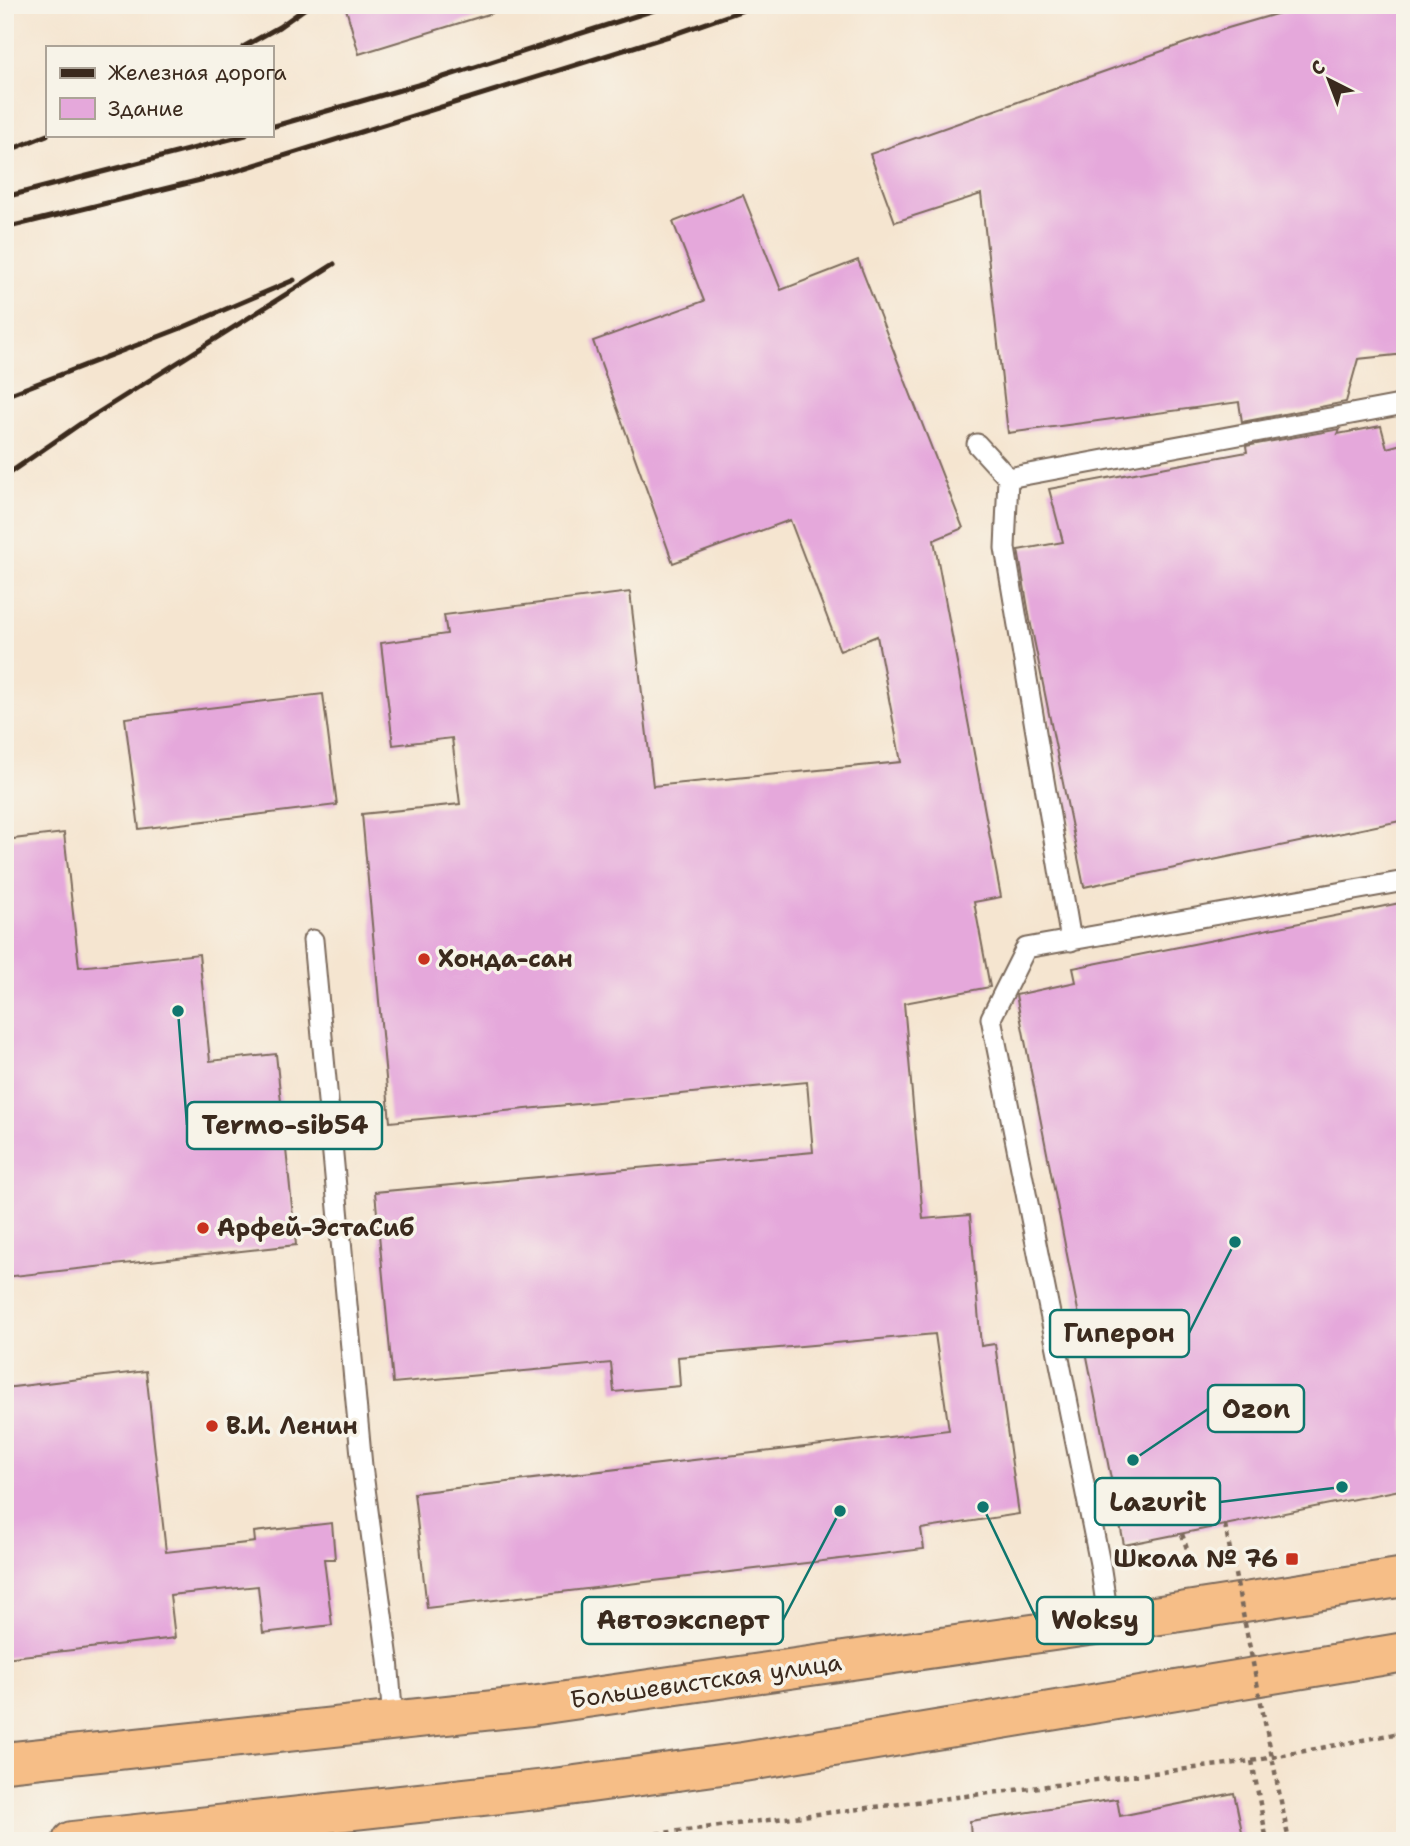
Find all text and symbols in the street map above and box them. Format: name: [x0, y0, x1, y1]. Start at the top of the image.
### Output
legend: [46, 46, 273, 136]
north arrow: [1294, 46, 1364, 116]
text: С: [1305, 55, 1331, 81]
text: Железная дорога: [108, 59, 287, 87]
text: Здание: [108, 95, 184, 123]
place label: Хонда-сан: [438, 943, 573, 975]
marker: Хонда-сан: [416, 951, 432, 967]
callout: Termo-sib54: [187, 1102, 382, 1149]
text: Termo-sib54: [202, 1107, 368, 1142]
place label: Арфей-ЭстаСиб: [217, 1212, 414, 1244]
marker: Арфей-ЭстаСиб: [195, 1220, 211, 1236]
callout: Гиперон: [1050, 1310, 1189, 1357]
text: Гиперон: [1063, 1315, 1175, 1350]
callout: Ozon: [1208, 1385, 1304, 1432]
text: Ozon: [1222, 1391, 1290, 1426]
place label: В.И. Ленин: [226, 1410, 358, 1442]
marker: В.И. Ленин: [204, 1418, 220, 1434]
callout: Lazurit: [1095, 1478, 1220, 1525]
text: Lazurit: [1109, 1484, 1207, 1519]
place label: Школа № 76: [1114, 1543, 1278, 1575]
marker: Школа № 76: [1284, 1551, 1300, 1567]
callout: Автоэксперт: [582, 1597, 783, 1644]
callout: Woksy: [1037, 1597, 1153, 1644]
text: Автоэксперт: [596, 1602, 770, 1637]
text: Woksy: [1051, 1602, 1139, 1637]
street label: Большевистская улица: [568, 1646, 844, 1716]

